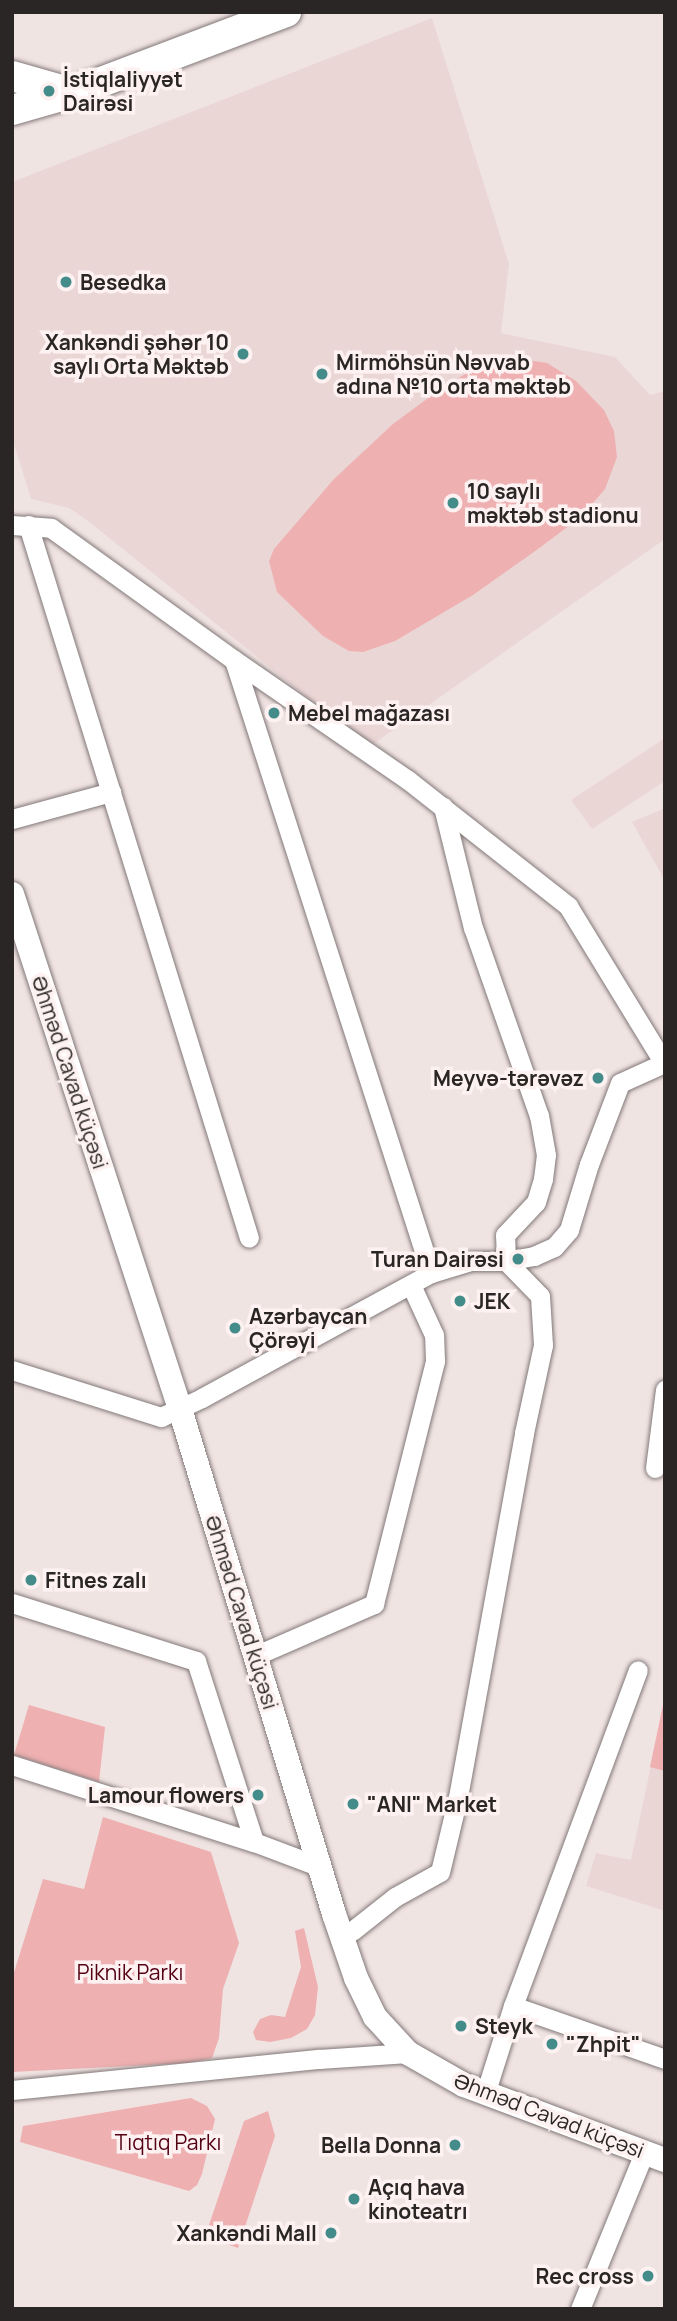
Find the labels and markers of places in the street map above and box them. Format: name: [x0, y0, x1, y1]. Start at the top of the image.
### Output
place label: İstiqlaliyyət Dairəsi: [63, 66, 183, 116]
marker: İstiqlaliyyət Dairəsi: [41, 83, 57, 99]
place label: Besedka: [80, 269, 166, 295]
marker: Besedka: [58, 274, 74, 290]
place label: Xankəndi şəhər 10 saylı Orta Məktəb: [45, 329, 229, 379]
marker: Xankəndi şəhər 10 saylı Orta Məktəb: [235, 346, 251, 362]
place label: Mirmöhsün Nəvvab adına №10 orta məktəb: [336, 349, 571, 399]
marker: Mirmöhsün Nəvvab adına №10 orta məktəb: [314, 366, 330, 382]
place label: 10 saylı məktəb stadionu: [467, 478, 639, 528]
marker: 10 saylı məktəb stadionu: [445, 495, 461, 511]
place label: Mebel mağazası: [288, 700, 450, 726]
marker: Mebel mağazası: [266, 705, 282, 721]
place label: Meyvə-tərəvəz: [433, 1065, 584, 1091]
marker: Meyvə-tərəvəz: [590, 1070, 606, 1086]
place label: Turan Dairəsi: [371, 1246, 504, 1272]
marker: Turan Dairəsi: [510, 1251, 526, 1267]
place label: JEK: [474, 1288, 510, 1314]
marker: JEK: [452, 1293, 468, 1309]
place label: Azərbaycan Çörəyi: [249, 1303, 367, 1353]
marker: Azərbaycan Çörəyi: [227, 1320, 243, 1336]
place label: Fitnes zalı: [45, 1567, 147, 1593]
marker: Fitnes zalı: [23, 1572, 39, 1588]
place label: Lamour flowers: [88, 1782, 244, 1808]
marker: Lamour flowers: [250, 1787, 266, 1803]
place label: "ANI" Market: [367, 1791, 497, 1817]
marker: "ANI" Market: [345, 1796, 361, 1812]
place label: Steyk: [475, 2013, 533, 2039]
marker: Steyk: [453, 2018, 469, 2034]
place label: "Zhpit": [566, 2031, 641, 2057]
marker: "Zhpit": [544, 2036, 560, 2052]
place label: Bella Donna: [321, 2132, 441, 2158]
marker: Bella Donna: [447, 2137, 463, 2153]
place label: Açıq hava kinoteatrı: [368, 2174, 468, 2224]
marker: Açıq hava kinoteatrı: [346, 2191, 362, 2207]
place label: Xankəndi Mall: [176, 2220, 317, 2246]
marker: Xankəndi Mall: [323, 2225, 339, 2241]
place label: Rec cross: [535, 2263, 634, 2289]
marker: Rec cross: [640, 2268, 656, 2284]

